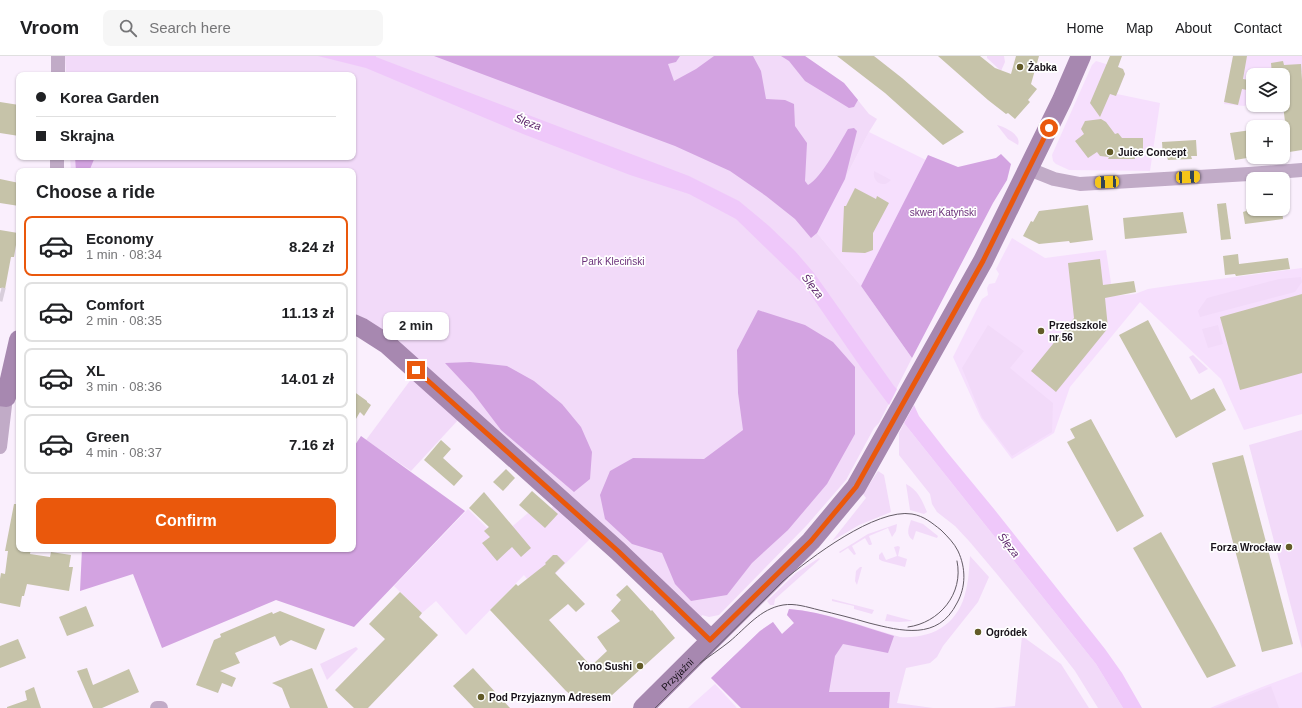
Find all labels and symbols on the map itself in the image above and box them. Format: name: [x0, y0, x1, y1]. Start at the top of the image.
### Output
place label: Żabka: [1028, 61, 1057, 73]
marker: Żabka: [1015, 62, 1025, 72]
water label: Ślęza: [513, 112, 543, 132]
route start: [1040, 119, 1058, 137]
marker: Juice Concept: [1105, 147, 1115, 157]
place label: Juice Concept: [1118, 147, 1187, 158]
car: [1176, 170, 1200, 184]
car: [1095, 175, 1119, 189]
park label: skwer Katyński: [910, 207, 976, 218]
park label: Park Kleciński: [582, 256, 644, 267]
water label: Ślęza: [800, 271, 826, 301]
callout: 2 min: [383, 312, 449, 340]
place label: Przedszkole nr 56: [1049, 320, 1107, 343]
marker: Przedszkole nr 56: [1036, 326, 1046, 336]
route end: [407, 361, 425, 379]
water label: Ślęza: [996, 530, 1022, 560]
place label: Forza Wrocław: [1211, 542, 1281, 553]
marker: Forza Wrocław: [1284, 542, 1294, 552]
marker: Ogródek: [973, 627, 983, 637]
place label: Ogródek: [986, 627, 1028, 638]
street label: Przyjaźni: [659, 656, 695, 692]
place label: Yono Sushi: [578, 661, 632, 672]
marker: Yono Sushi: [635, 661, 645, 671]
marker: Pod Przyjaznym Adresem: [476, 692, 486, 702]
place label: Pod Przyjaznym Adresem: [489, 692, 611, 703]

